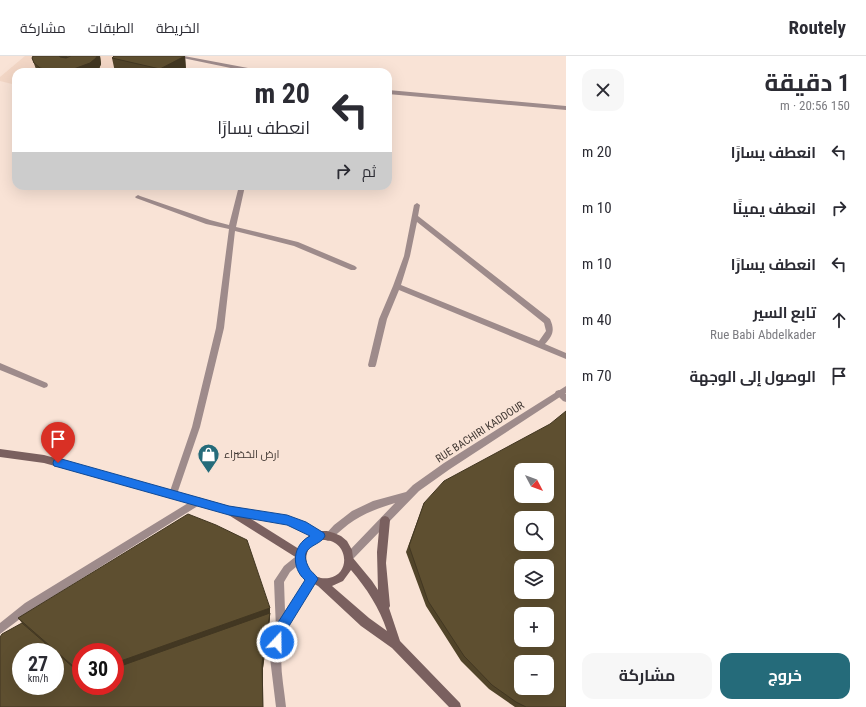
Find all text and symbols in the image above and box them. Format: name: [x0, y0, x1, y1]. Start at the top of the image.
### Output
text: Routely: [789, 16, 846, 39]
text: مشاركة: [20, 20, 66, 36]
text: الطبقات: [88, 20, 134, 36]
text: الخريطة: [156, 20, 200, 36]
button: close: [582, 69, 624, 111]
text: 1 دقيقة: [764, 69, 850, 97]
text: 20 m: [254, 77, 310, 110]
icon: left: [324, 84, 376, 136]
text: 150 m · 20:56: [780, 98, 850, 113]
text: انعطف يسارًا: [217, 117, 310, 138]
icon: left: [828, 141, 850, 163]
text: 20 m: [582, 143, 612, 161]
text: انعطف يسارًا: [731, 144, 816, 162]
icon: right: [332, 160, 354, 182]
text: ثم: [362, 163, 376, 181]
icon: right: [828, 197, 850, 219]
text: 10 m: [582, 199, 612, 217]
text: انعطف يمينًا: [733, 200, 816, 218]
icon: left: [828, 253, 850, 275]
text: 10 m: [582, 255, 612, 273]
text: انعطف يسارًا: [731, 256, 816, 274]
text: تابع السير: [753, 304, 816, 322]
icon: ahead: [828, 309, 850, 331]
text: 40 m: [582, 311, 612, 329]
text: Rue Babi Abdelkader: [710, 327, 816, 342]
icon: arrive: [828, 365, 850, 387]
text: 70 m: [582, 367, 612, 385]
text: الوصول إلى الوجهة: [690, 368, 816, 386]
street label: RUE BACHIRI KADDOUR: [433, 398, 527, 465]
pin: [41, 422, 75, 463]
icon: arrive: [47, 428, 69, 450]
shop icon: ارض الخضراء: [196, 441, 222, 474]
place label: ارض الخضراء: [224, 448, 279, 461]
north arrow: [514, 463, 554, 503]
map controls: [514, 463, 554, 695]
button: search: [514, 511, 554, 551]
button: layers: [514, 559, 554, 599]
button: +: [514, 607, 554, 647]
position arrow: [256, 621, 298, 663]
speed limit sign: 30: [72, 643, 124, 695]
text: 27: [28, 652, 48, 676]
button: مشاركة: [582, 653, 712, 699]
button: خروج: [720, 653, 850, 699]
button: −: [514, 655, 554, 695]
text: km/h: [28, 673, 48, 684]

